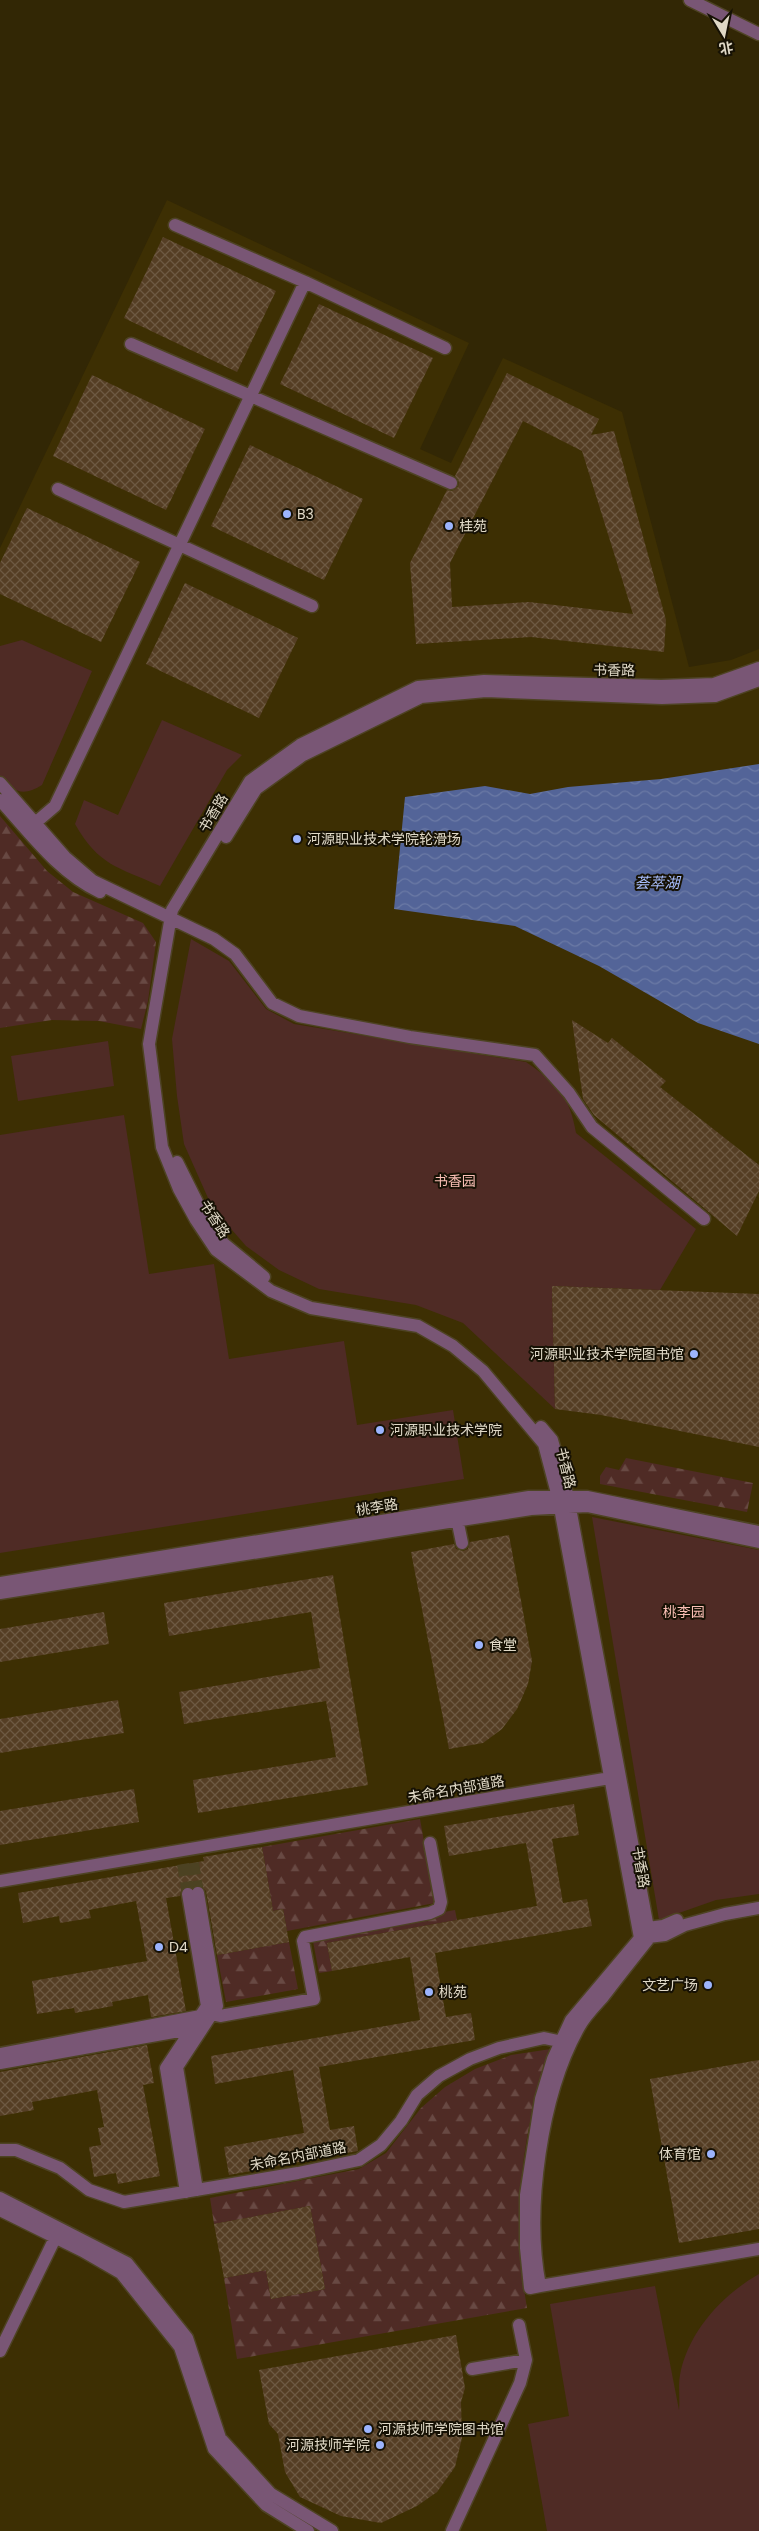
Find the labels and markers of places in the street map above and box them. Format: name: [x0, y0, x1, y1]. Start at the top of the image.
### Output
place label: B3: [297, 504, 314, 524]
marker: B3: [281, 508, 293, 520]
place label: 桂苑: [459, 516, 487, 536]
marker: 桂苑: [443, 520, 455, 532]
place label: 河源职业技术学院轮滑场: [307, 829, 461, 849]
marker: 河源职业技术学院轮滑场: [291, 833, 303, 845]
place label: 河源职业技术学院图书馆: [530, 1344, 684, 1364]
marker: 河源职业技术学院图书馆: [688, 1348, 700, 1360]
place label: 河源职业技术学院: [390, 1420, 502, 1440]
marker: 河源职业技术学院: [374, 1424, 386, 1436]
place label: 食堂: [489, 1635, 517, 1655]
marker: 食堂: [473, 1639, 485, 1651]
place label: D4: [169, 1937, 188, 1957]
marker: D4: [153, 1941, 165, 1953]
place label: 文艺广场: [642, 1975, 698, 1995]
marker: 文艺广场: [702, 1979, 714, 1991]
place label: 桃苑: [439, 1982, 467, 2002]
marker: 桃苑: [423, 1986, 435, 1998]
place label: 体育馆: [659, 2144, 701, 2164]
marker: 体育馆: [705, 2148, 717, 2160]
place label: 河源技师学院图书馆: [378, 2419, 504, 2439]
marker: 河源技师学院图书馆: [362, 2423, 374, 2435]
place label: 河源技师学院: [286, 2435, 370, 2455]
marker: 河源技师学院: [374, 2439, 386, 2451]

